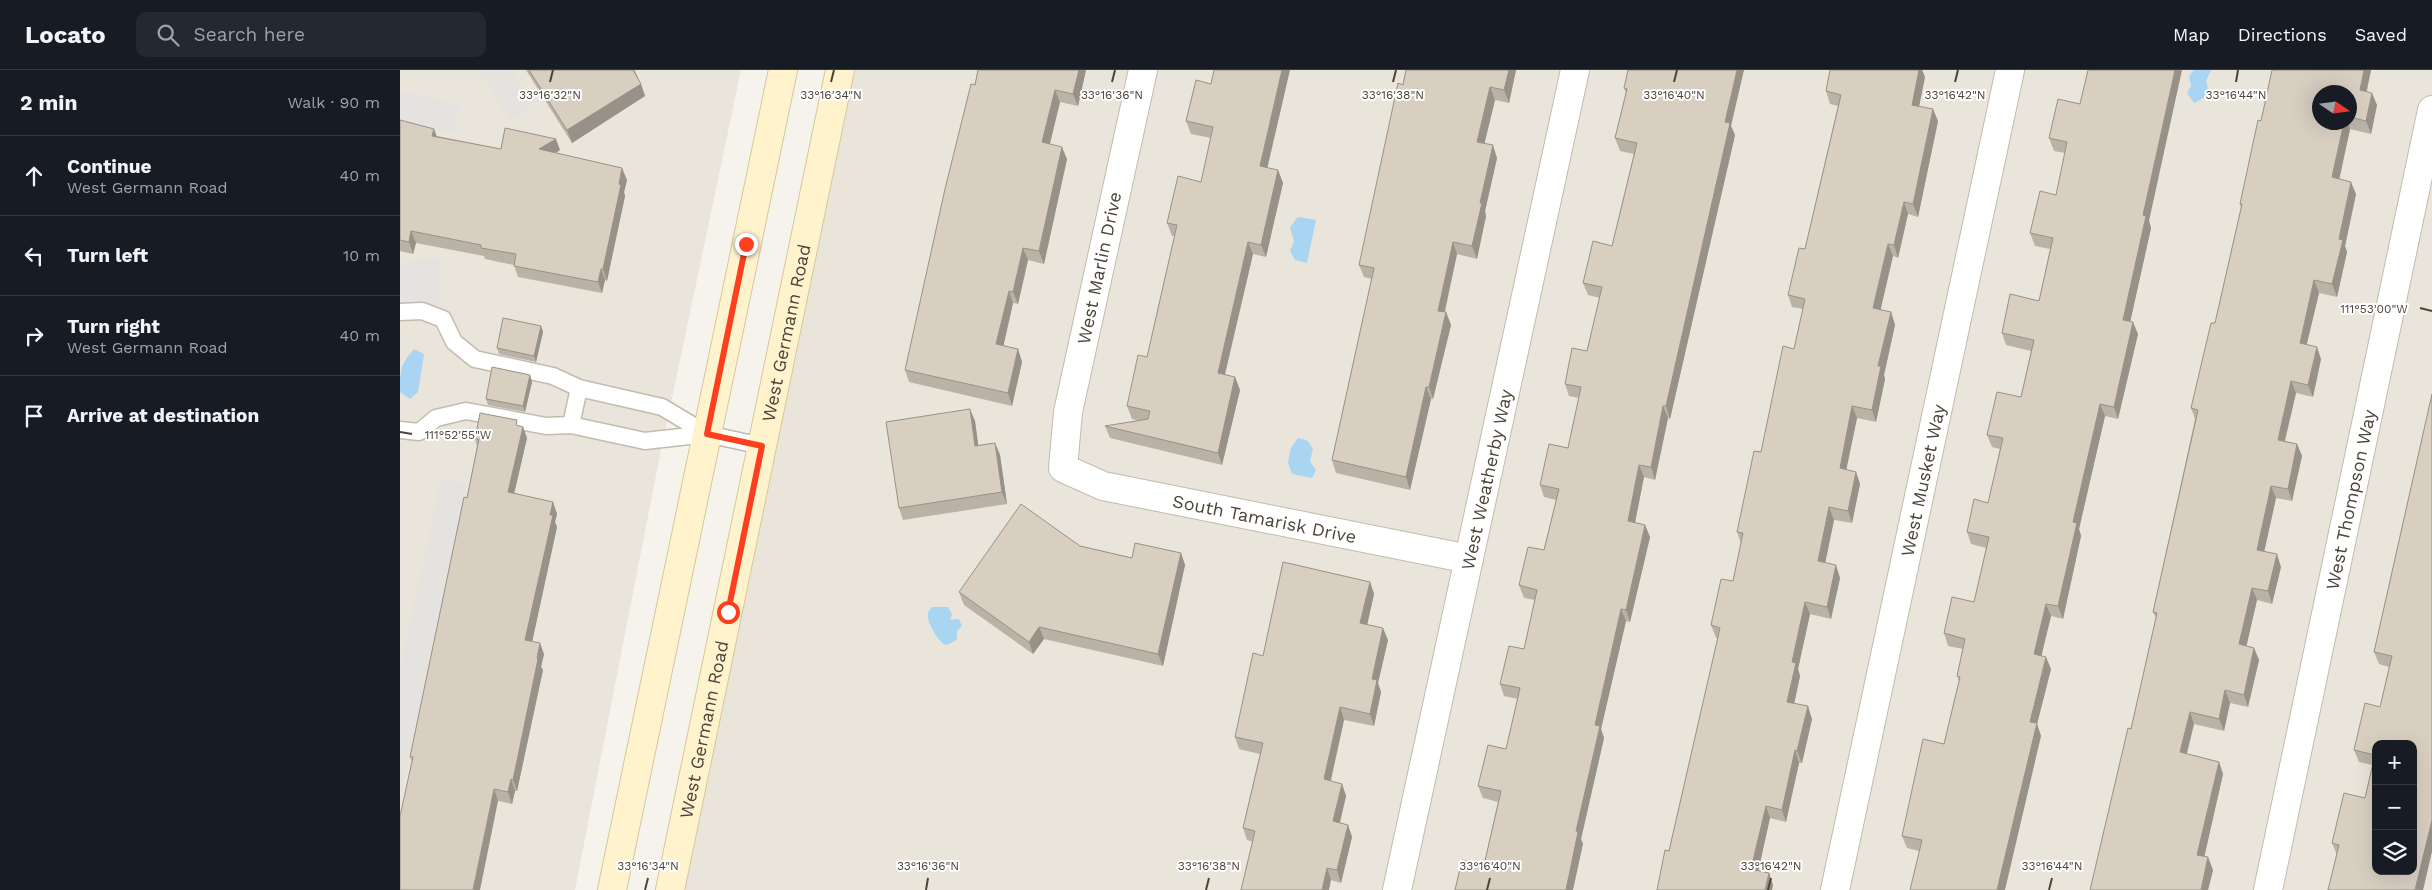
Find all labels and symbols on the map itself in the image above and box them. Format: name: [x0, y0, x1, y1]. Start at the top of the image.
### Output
north arrow: [2312, 85, 2357, 130]
text: 33°16'32"N: [519, 88, 581, 102]
text: 33°16'34"N: [800, 88, 862, 102]
text: 33°16'36"N: [1081, 88, 1143, 102]
text: 33°16'38"N: [1362, 88, 1424, 102]
text: 33°16'40"N: [1643, 88, 1705, 102]
text: 33°16'42"N: [1924, 88, 1986, 102]
text: 33°16'44"N: [2206, 88, 2266, 102]
street label: West Marlin Drive: [1073, 190, 1125, 346]
route end: [735, 233, 758, 256]
street label: West Germann Road: [757, 242, 814, 424]
text: 111°53'00"W: [2340, 302, 2408, 316]
street label: West Weatherby Way: [1456, 387, 1516, 572]
street label: West Musket Way: [1896, 402, 1949, 558]
street label: West Thompson Way: [2321, 407, 2379, 591]
text: 111°52'55"W: [425, 428, 492, 442]
street label: South Tamarisk Drive: [1171, 490, 1358, 547]
route start: [717, 601, 740, 624]
street label: West Germann Road: [675, 639, 732, 820]
text: 33°16'34"N: [617, 859, 679, 873]
text: 33°16'36"N: [897, 859, 959, 873]
text: 33°16'38"N: [1178, 859, 1240, 873]
text: 33°16'40"N: [1459, 859, 1521, 873]
text: 33°16'42"N: [1740, 859, 1802, 873]
text: 33°16'44"N: [2022, 859, 2082, 873]

